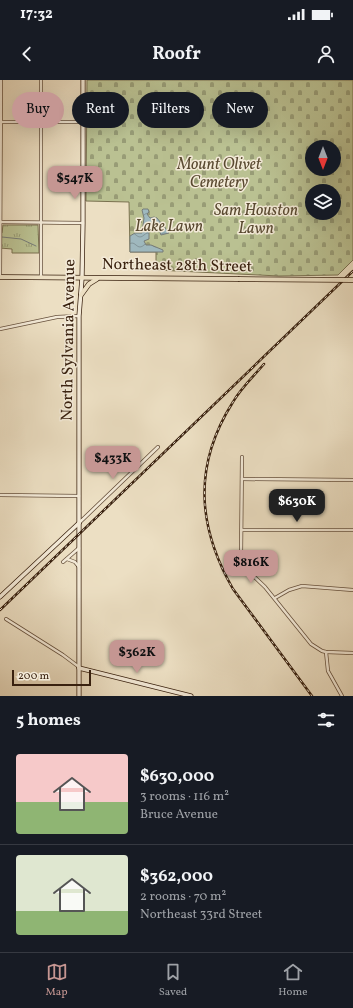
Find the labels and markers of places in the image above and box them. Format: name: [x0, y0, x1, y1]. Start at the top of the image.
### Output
pin: $547K: [47, 166, 103, 200]
pin: $433K: [85, 446, 141, 480]
pin: $630K: [269, 489, 325, 523]
pin: $816K: [223, 550, 279, 584]
pin: $362K: [109, 640, 165, 674]

